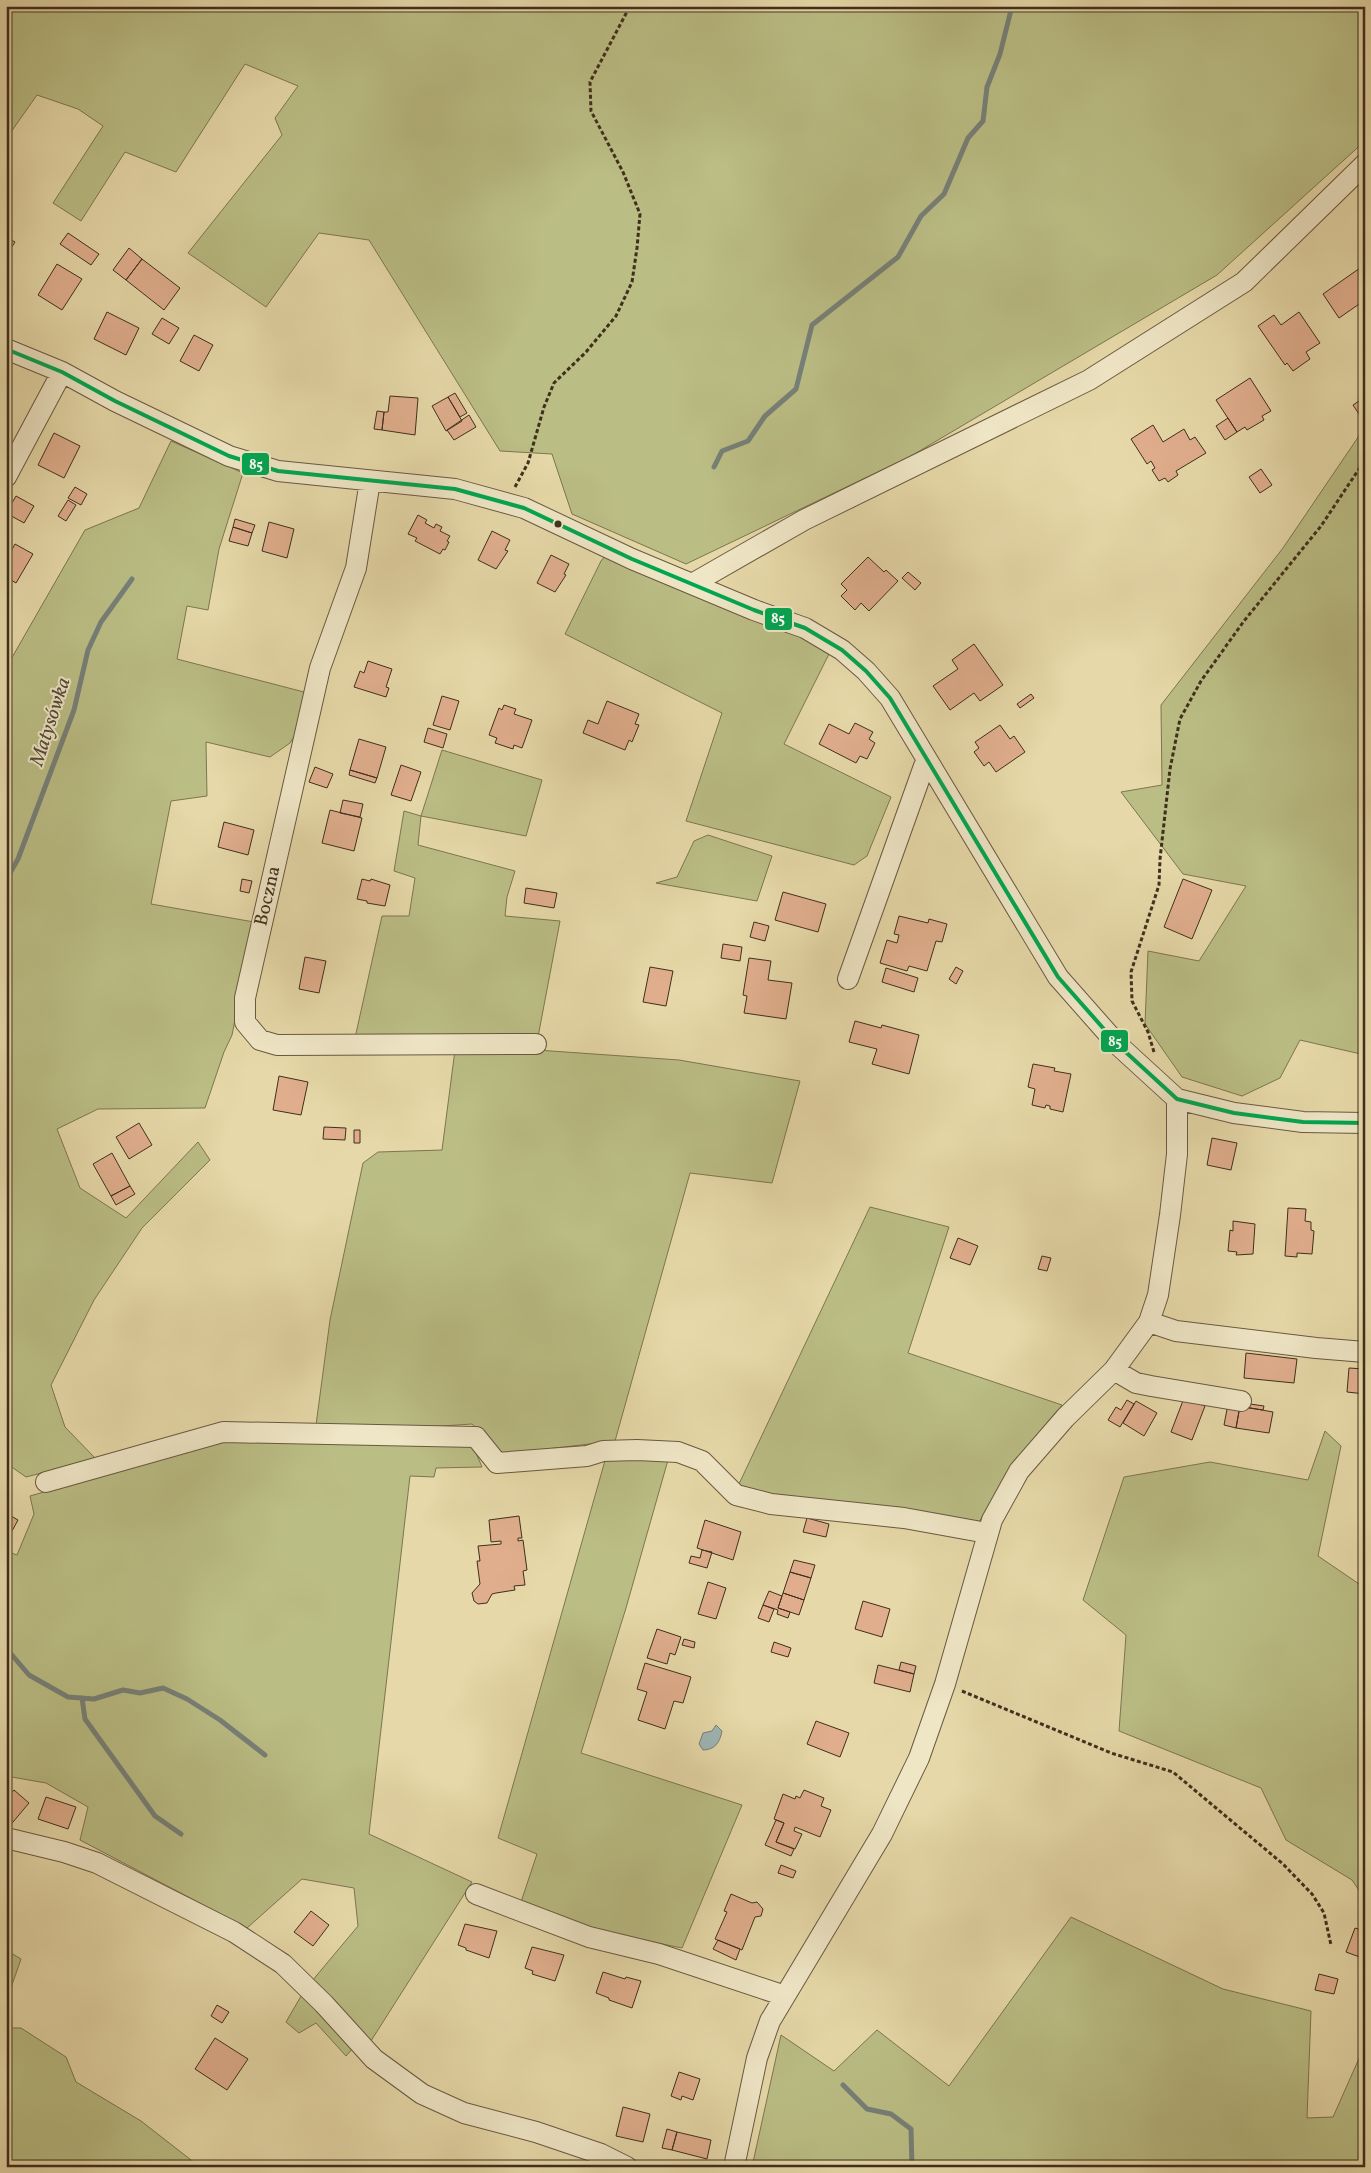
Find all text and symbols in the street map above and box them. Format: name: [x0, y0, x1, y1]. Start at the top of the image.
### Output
line badge: 85: [241, 452, 270, 476]
text: 85: [249, 456, 263, 475]
unlabelled marker: [553, 519, 563, 529]
line badge: 85: [764, 607, 793, 631]
text: 85: [771, 610, 785, 629]
water label: Matysówka: [23, 674, 78, 771]
street label: Boczna: [248, 863, 288, 929]
line badge: 85: [1100, 1029, 1129, 1053]
text: 85: [1108, 1033, 1122, 1052]

